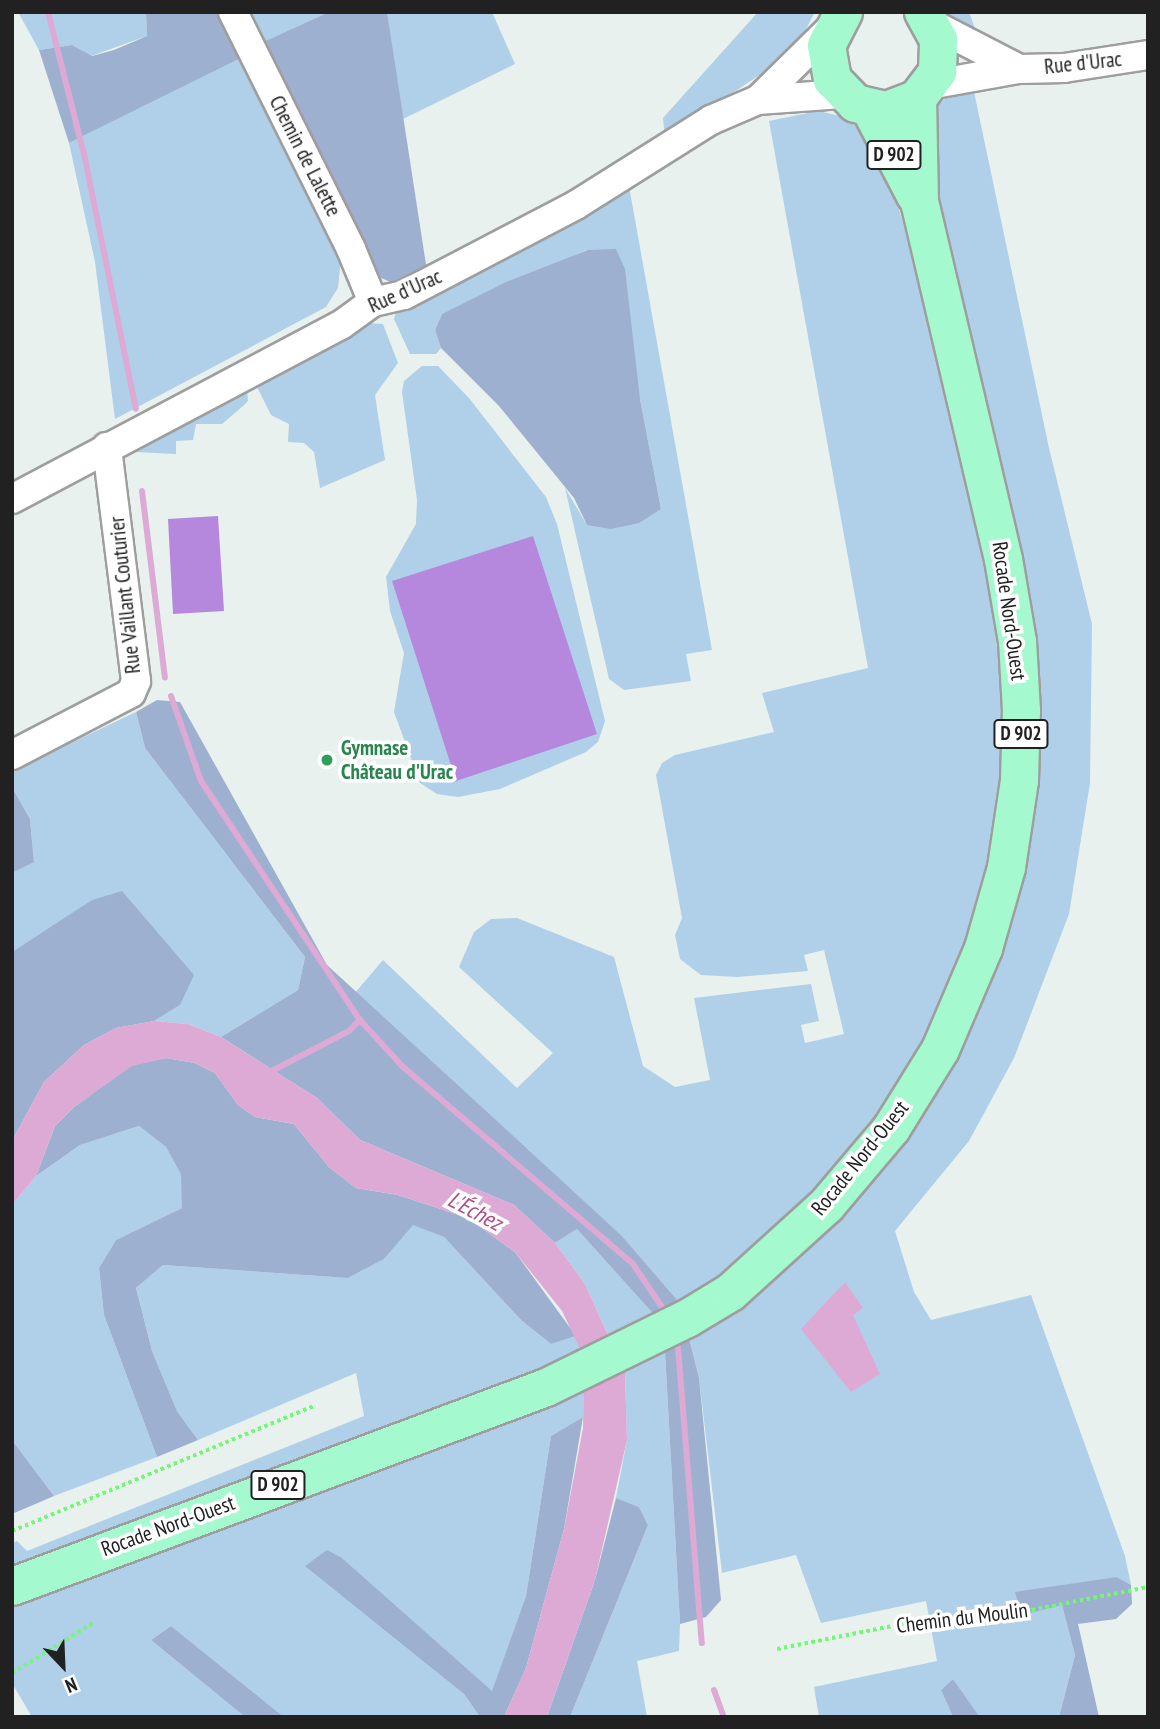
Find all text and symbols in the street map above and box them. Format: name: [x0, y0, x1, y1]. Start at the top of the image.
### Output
street label: Rue d'Urac: [1043, 46, 1123, 80]
street label: Chemin de Lalette: [264, 91, 346, 221]
road number: D 902: [866, 140, 922, 170]
street label: Rue d'Urac: [364, 264, 446, 318]
street label: Rue Vaillant Couturier: [104, 515, 146, 675]
street label: Rocade Nord-Ouest: [987, 540, 1031, 682]
road number: D 902: [993, 719, 1049, 750]
place label: Gymnase Château d'Urac: [341, 735, 453, 785]
marker: Gymnase Château d'Urac: [319, 752, 335, 768]
street label: Rocade Nord-Ouest: [806, 1096, 914, 1220]
water label: L'Échez: [443, 1185, 507, 1237]
road number: D 902: [250, 1470, 306, 1500]
street label: Rocade Nord-Ouest: [98, 1490, 238, 1562]
street label: Chemin du Moulin: [895, 1597, 1029, 1639]
north arrow: [28, 1631, 98, 1701]
text: N: [62, 1672, 81, 1698]

